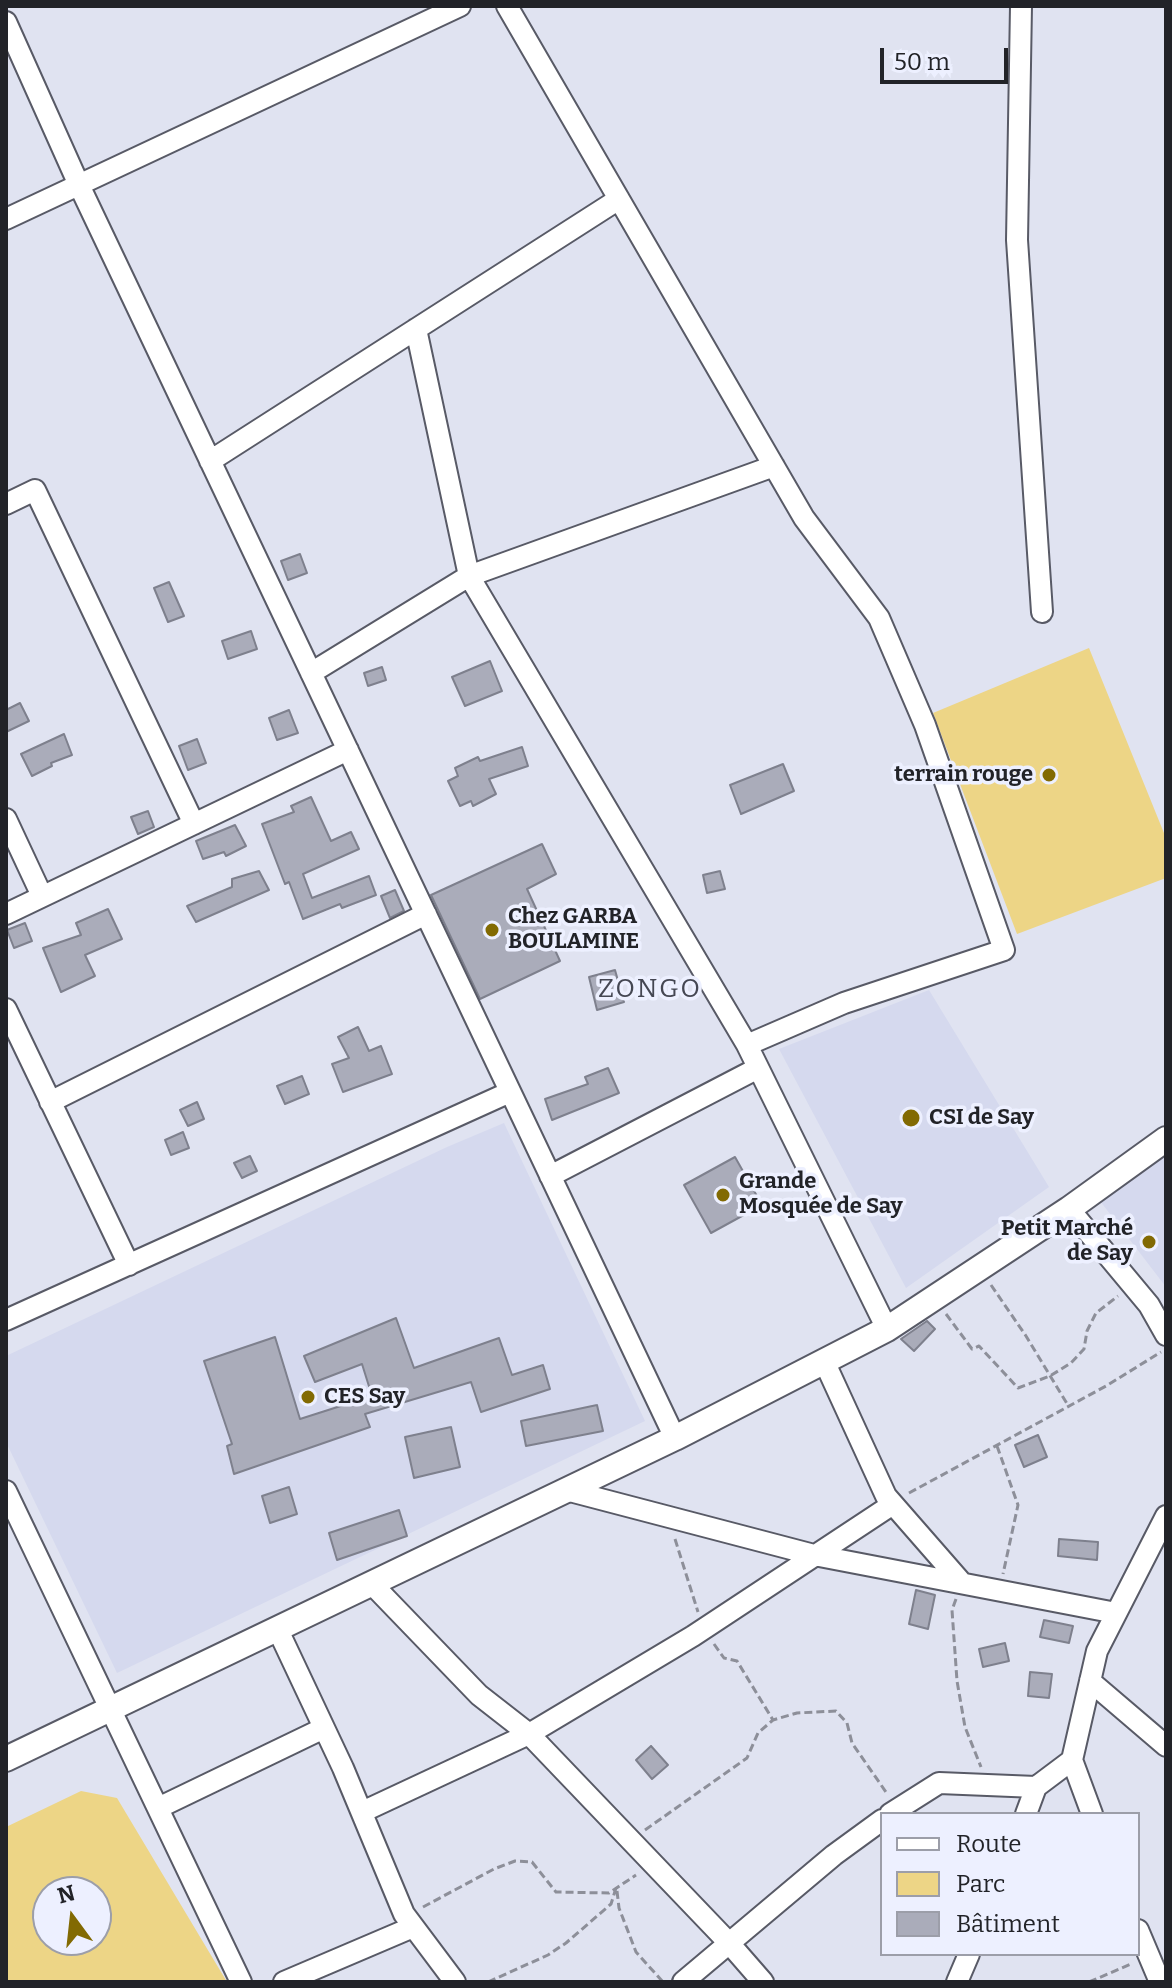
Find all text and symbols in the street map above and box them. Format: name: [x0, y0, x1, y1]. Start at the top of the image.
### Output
scale bar: [884, 32, 1012, 82]
text: 50 m: [894, 48, 950, 76]
place label: terrain rouge: [894, 762, 1033, 788]
marker: terrain rouge: [1040, 766, 1058, 784]
place label: Chez GARBA BOULAMINE: [508, 904, 639, 956]
marker: Chez GARBA BOULAMINE: [483, 921, 501, 939]
district label: ZONGO: [598, 974, 702, 1006]
place label: CSI de Say: [929, 1105, 1034, 1131]
marker: CSI de Say: [900, 1107, 922, 1129]
place label: Grande Mosquée de Say: [739, 1169, 903, 1220]
marker: Grande Mosquée de Say: [714, 1186, 732, 1204]
place label: Petit Marché de Say: [1001, 1216, 1133, 1268]
marker: Petit Marché de Say: [1140, 1233, 1158, 1251]
place label: CES Say: [324, 1384, 405, 1410]
marker: CES Say: [299, 1388, 317, 1406]
legend: [880, 1812, 1140, 1956]
text: Route: [956, 1830, 1021, 1858]
text: Parc: [956, 1870, 1005, 1898]
north arrow: [32, 1876, 112, 1956]
text: N: [54, 1879, 78, 1910]
text: Bâtiment: [956, 1910, 1060, 1938]

